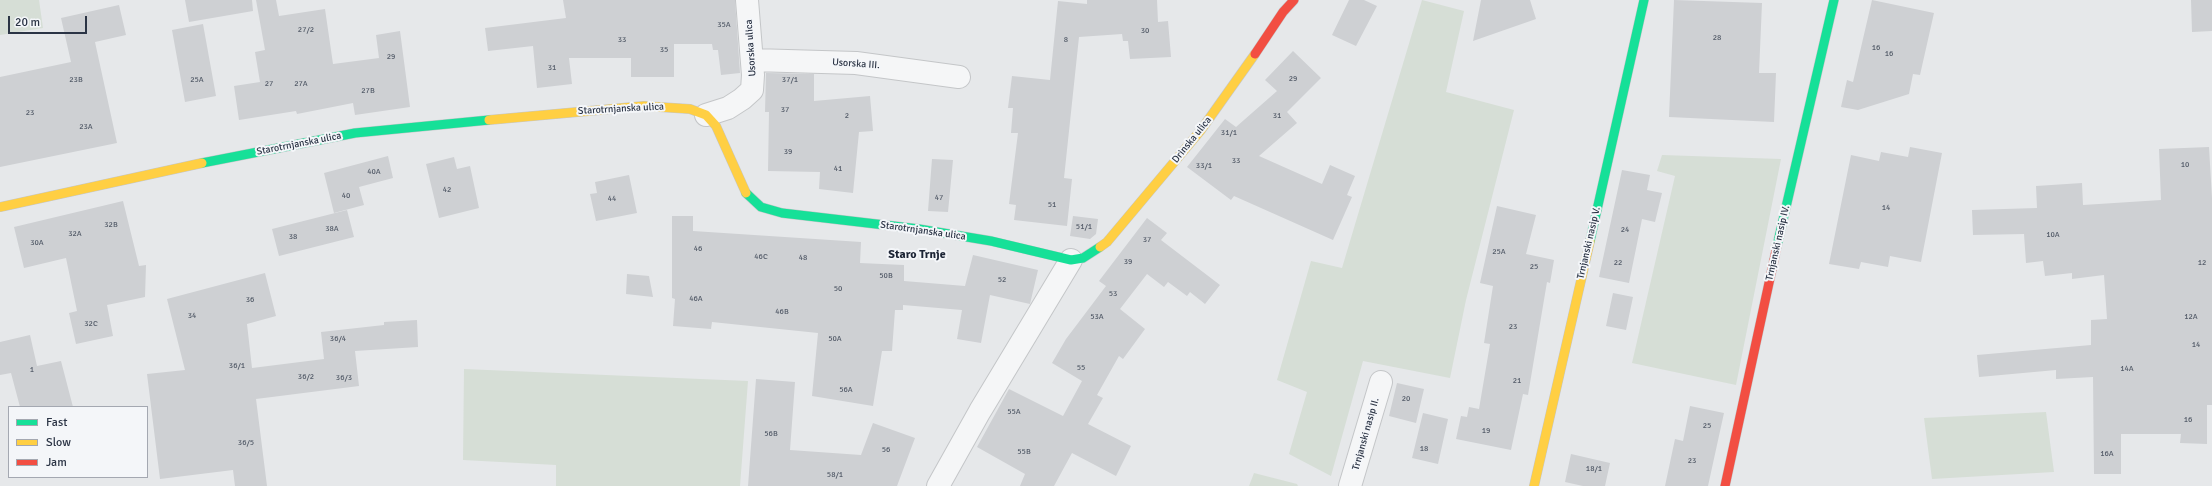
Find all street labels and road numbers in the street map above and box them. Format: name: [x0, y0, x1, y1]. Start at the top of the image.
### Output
street label: Usorska ulica: [743, 19, 759, 77]
street label: Usorska III.: [832, 56, 880, 72]
street label: Starotrnjanska ulica: [578, 101, 664, 117]
street label: Drinska ulica: [1170, 114, 1214, 166]
street label: Starotrnjanska ulica: [256, 130, 342, 158]
street label: Trnjanski nasip IV.: [1764, 204, 1792, 282]
street label: Trnjanski nasip V.: [1575, 206, 1603, 280]
street label: Starotrnjanska ulica: [879, 219, 967, 243]
street label: Trnjanski nasip II.: [1350, 396, 1382, 472]

